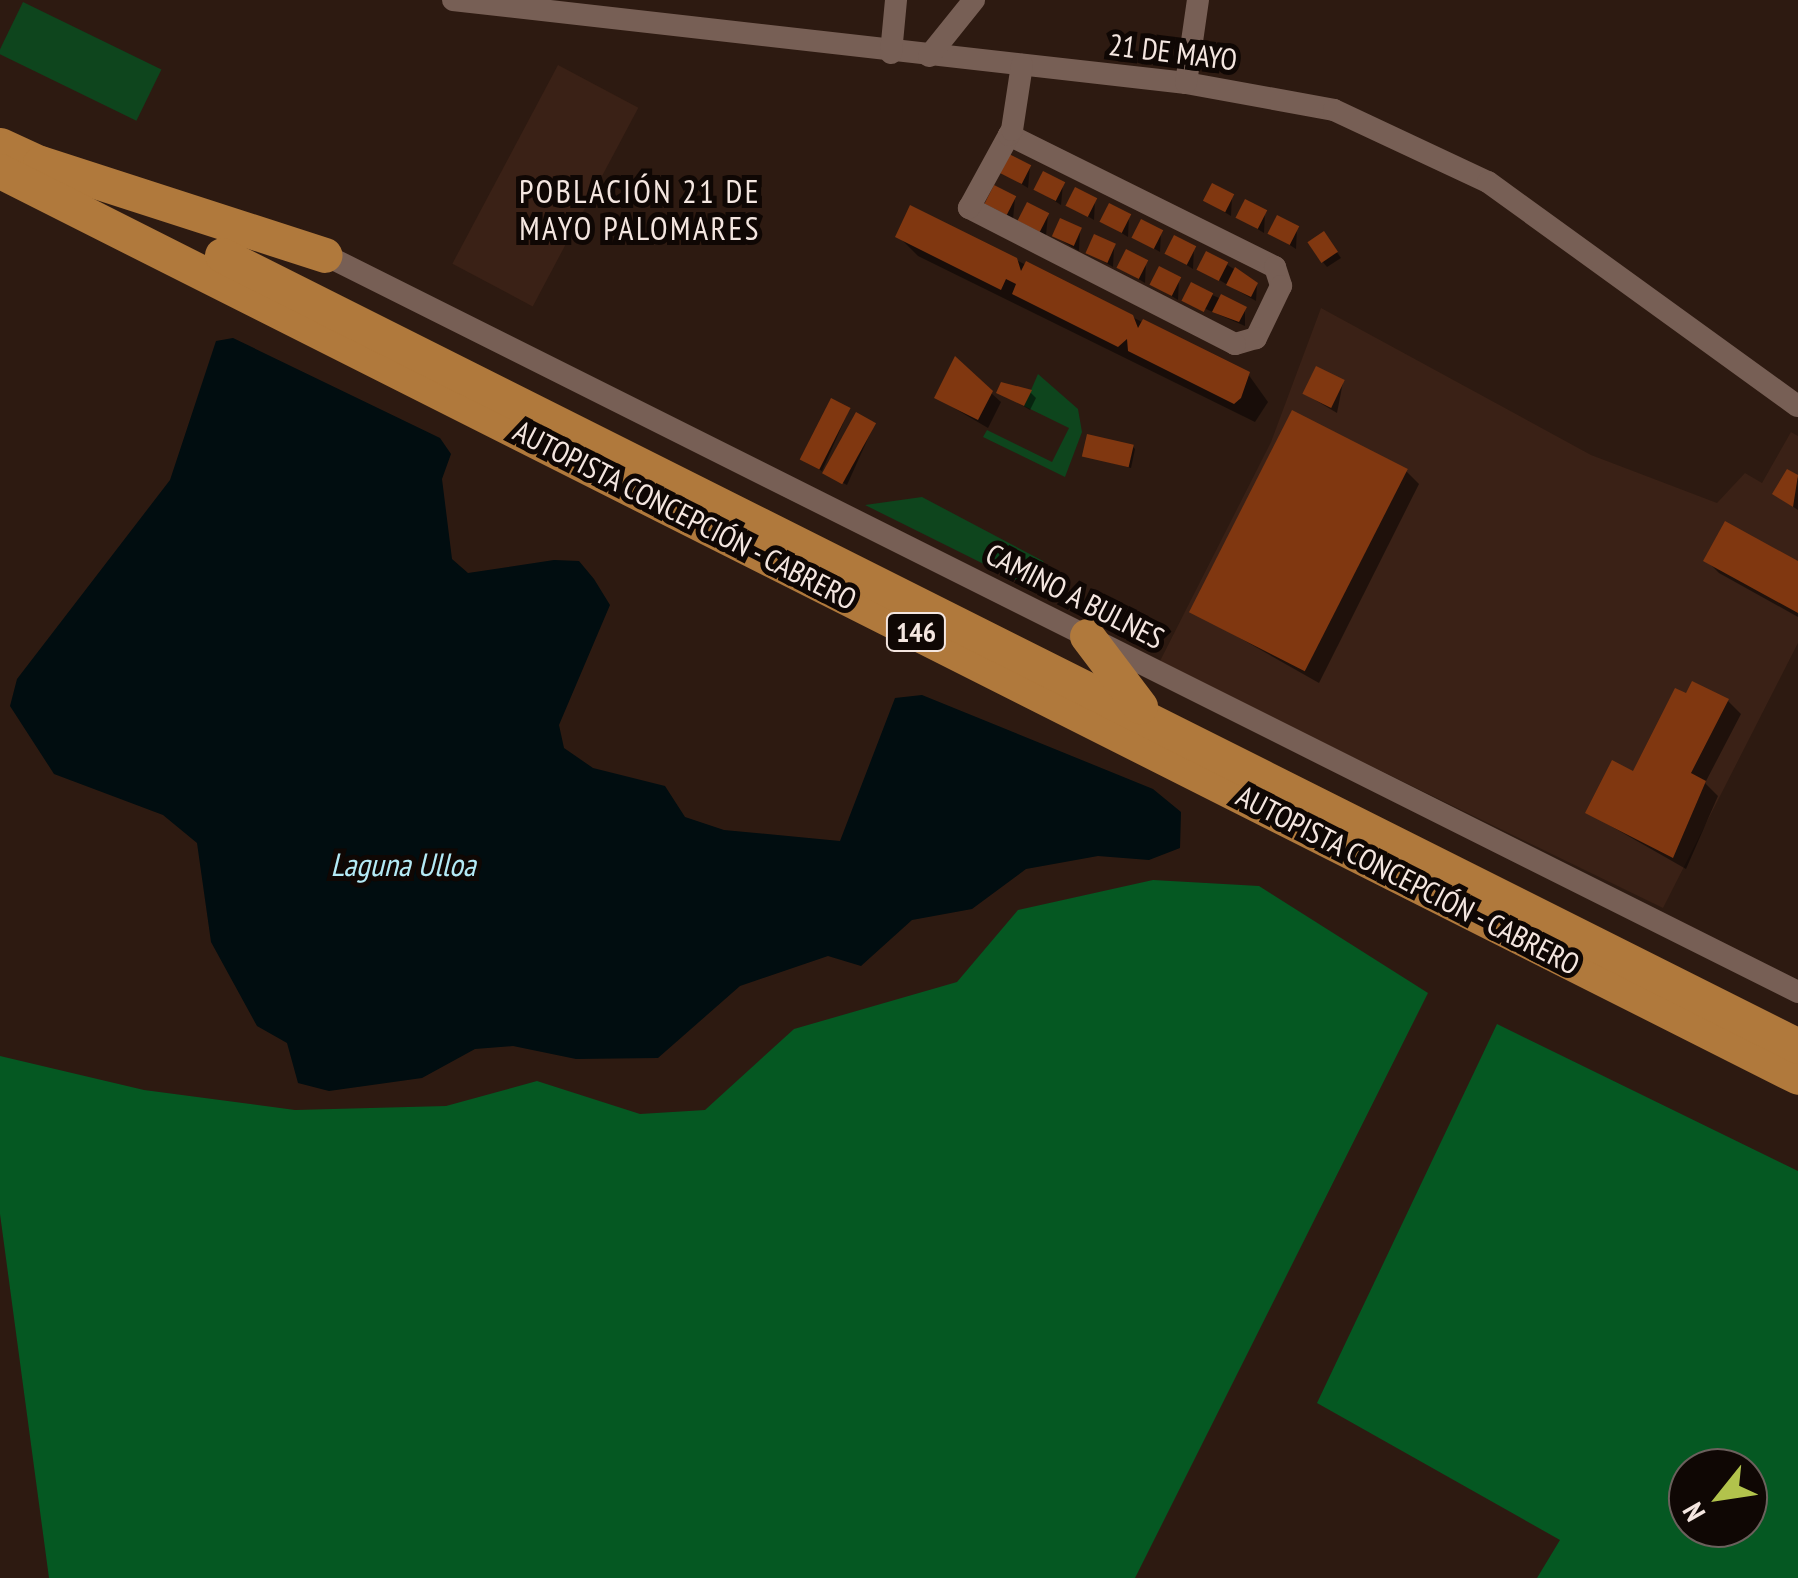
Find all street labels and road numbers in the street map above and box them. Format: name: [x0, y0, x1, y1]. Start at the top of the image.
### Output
street label: 21 DE MAYO: [1107, 26, 1239, 78]
street label: AUTOPISTA CONCEPCIÓN - CABRERO: [506, 412, 864, 618]
street label: CAMINO A BULNES: [979, 535, 1171, 657]
road number: 146: [884, 609, 948, 655]
street label: AUTOPISTA CONCEPCIÓN - CABRERO: [1229, 777, 1587, 983]

